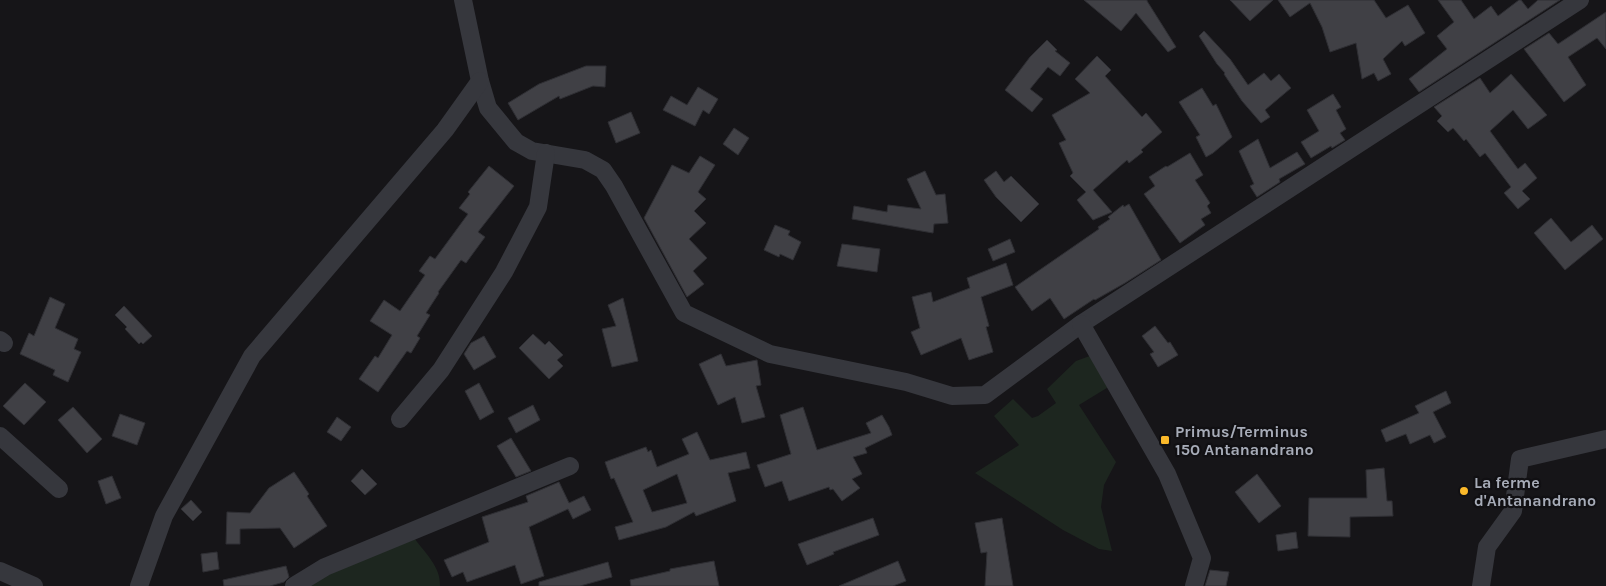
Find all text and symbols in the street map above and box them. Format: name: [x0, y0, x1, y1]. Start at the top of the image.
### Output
place label: Primus/Terminus 150 Antanandrano: [1175, 422, 1314, 459]
marker: Primus/Terminus 150 Antanandrano: [1159, 434, 1171, 446]
place label: La ferme d'Antanandrano: [1474, 473, 1596, 510]
marker: La ferme d'Antanandrano: [1458, 485, 1470, 497]

